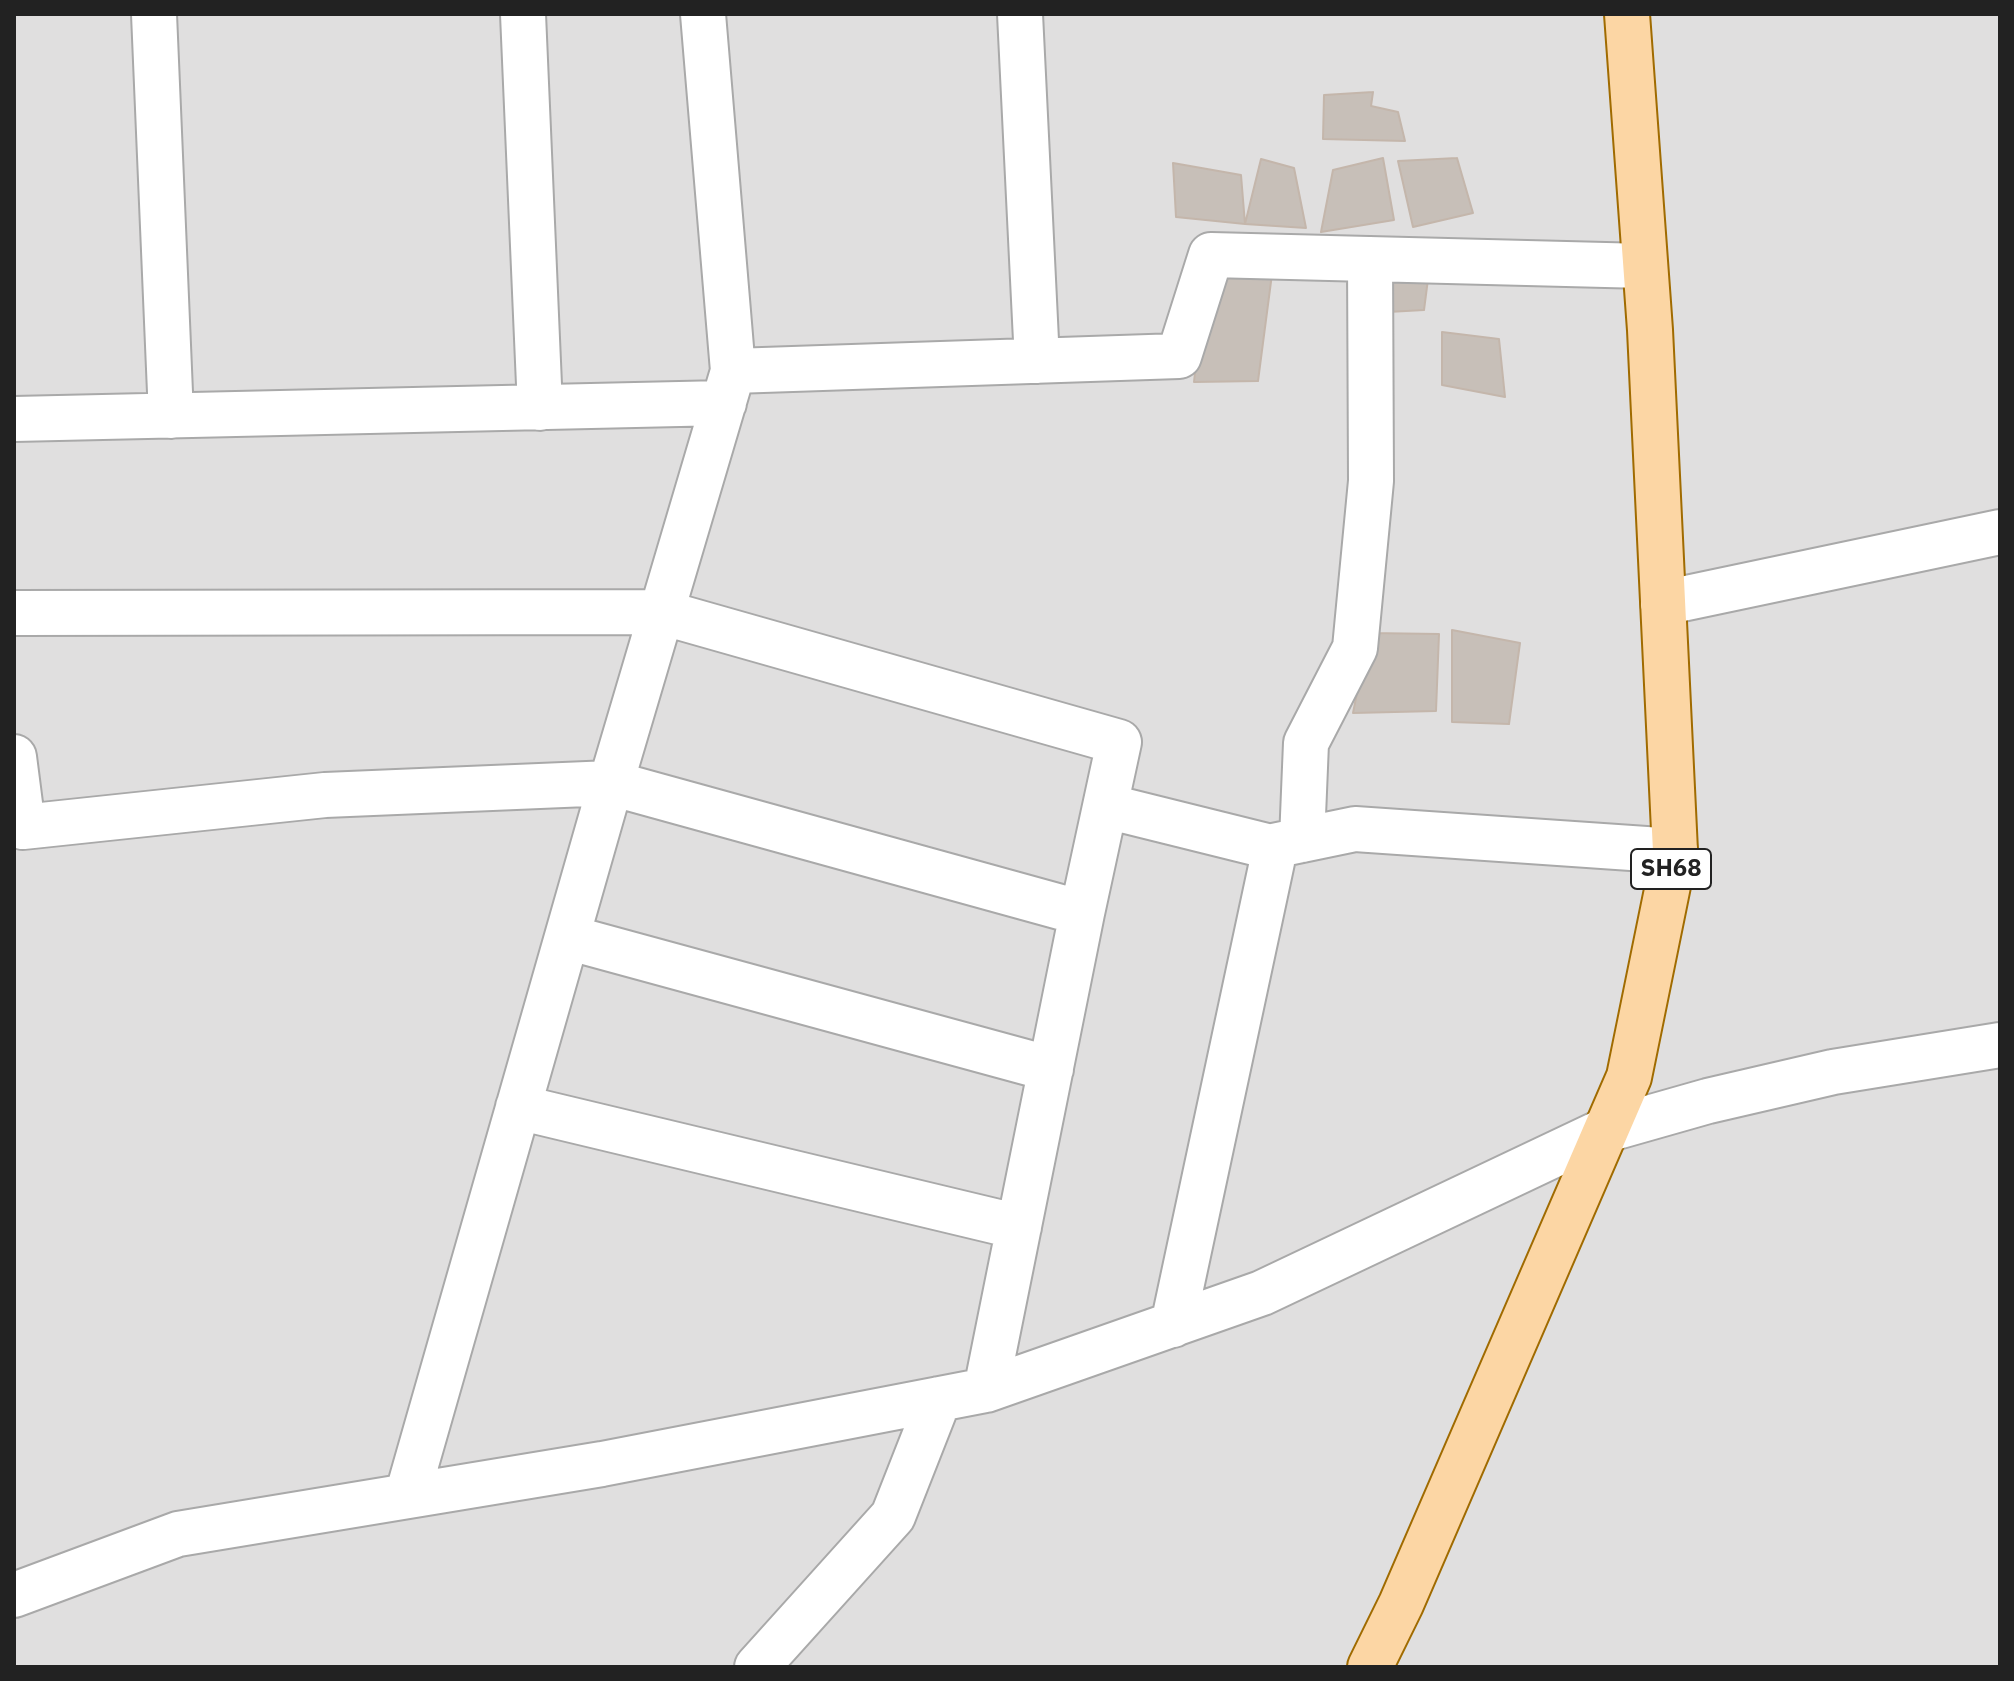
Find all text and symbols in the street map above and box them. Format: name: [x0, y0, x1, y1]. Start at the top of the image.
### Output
road number: SH68: [1631, 849, 1711, 889]

